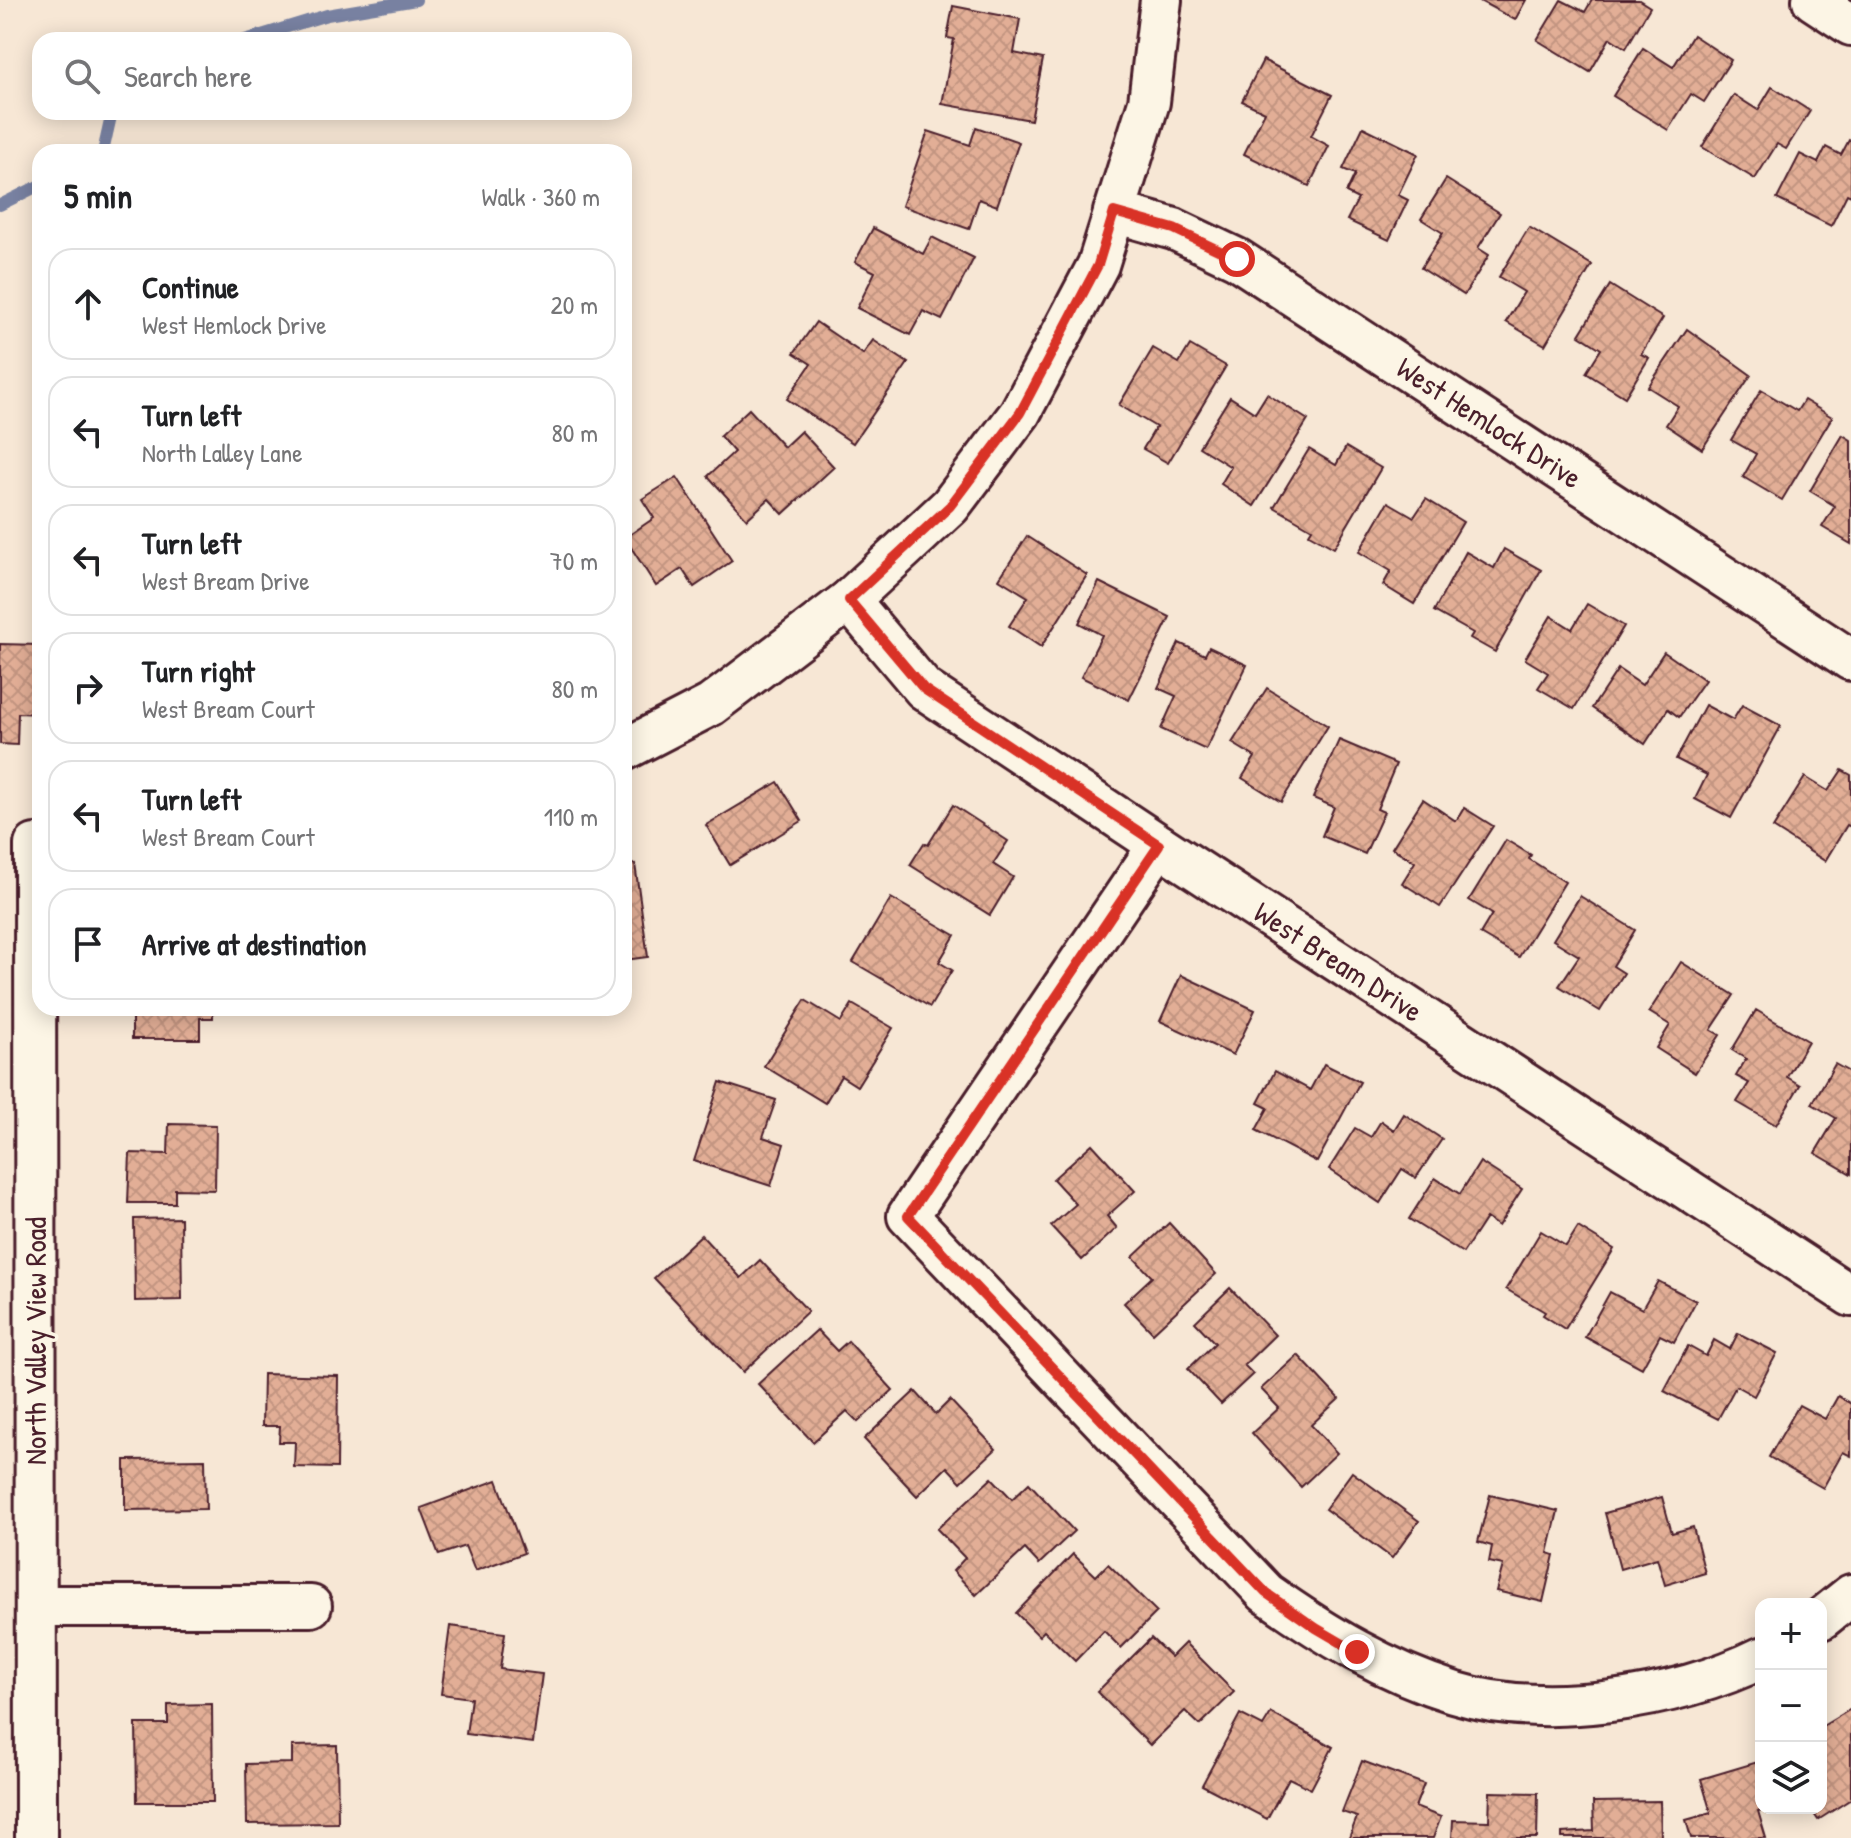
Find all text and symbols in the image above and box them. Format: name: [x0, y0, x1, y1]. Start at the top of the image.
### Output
search box: [32, 32, 632, 120]
icon: search: [60, 54, 104, 98]
text: Search here: [124, 56, 252, 96]
text: 5 min: [64, 173, 132, 219]
text: Walk · 360 m: [482, 179, 600, 214]
route start: [1219, 241, 1255, 277]
text: Continue: [142, 267, 239, 307]
icon: ahead: [66, 282, 110, 326]
text: 20 m: [551, 287, 598, 322]
text: West Hemlock Drive: [142, 307, 327, 342]
street label: West Hemlock Drive: [1389, 347, 1590, 497]
text: Turn left: [142, 395, 241, 435]
icon: left: [66, 410, 110, 454]
text: 80 m: [551, 415, 598, 450]
text: North Lalley Lane: [142, 435, 303, 470]
text: Turn left: [142, 523, 241, 563]
icon: left: [66, 538, 110, 582]
text: 70 m: [550, 543, 598, 578]
text: West Bream Drive: [142, 563, 310, 598]
text: Turn right: [142, 651, 255, 691]
icon: right: [66, 666, 110, 710]
text: 80 m: [551, 671, 598, 706]
text: West Bream Court: [142, 691, 315, 726]
text: Turn left: [142, 779, 241, 819]
icon: left: [66, 794, 110, 838]
text: 110 m: [544, 799, 598, 834]
text: West Bream Court: [142, 819, 315, 854]
street label: West Bream Drive: [1247, 892, 1431, 1031]
icon: arrive: [66, 922, 110, 966]
text: Arrive at destination: [142, 924, 367, 964]
street label: North Valley View Road: [15, 1217, 55, 1465]
map controls: [1755, 1598, 1827, 1814]
button: +: [1755, 1598, 1827, 1670]
route end: [1339, 1634, 1375, 1670]
button: −: [1755, 1670, 1827, 1742]
button: layers: [1755, 1742, 1827, 1814]

